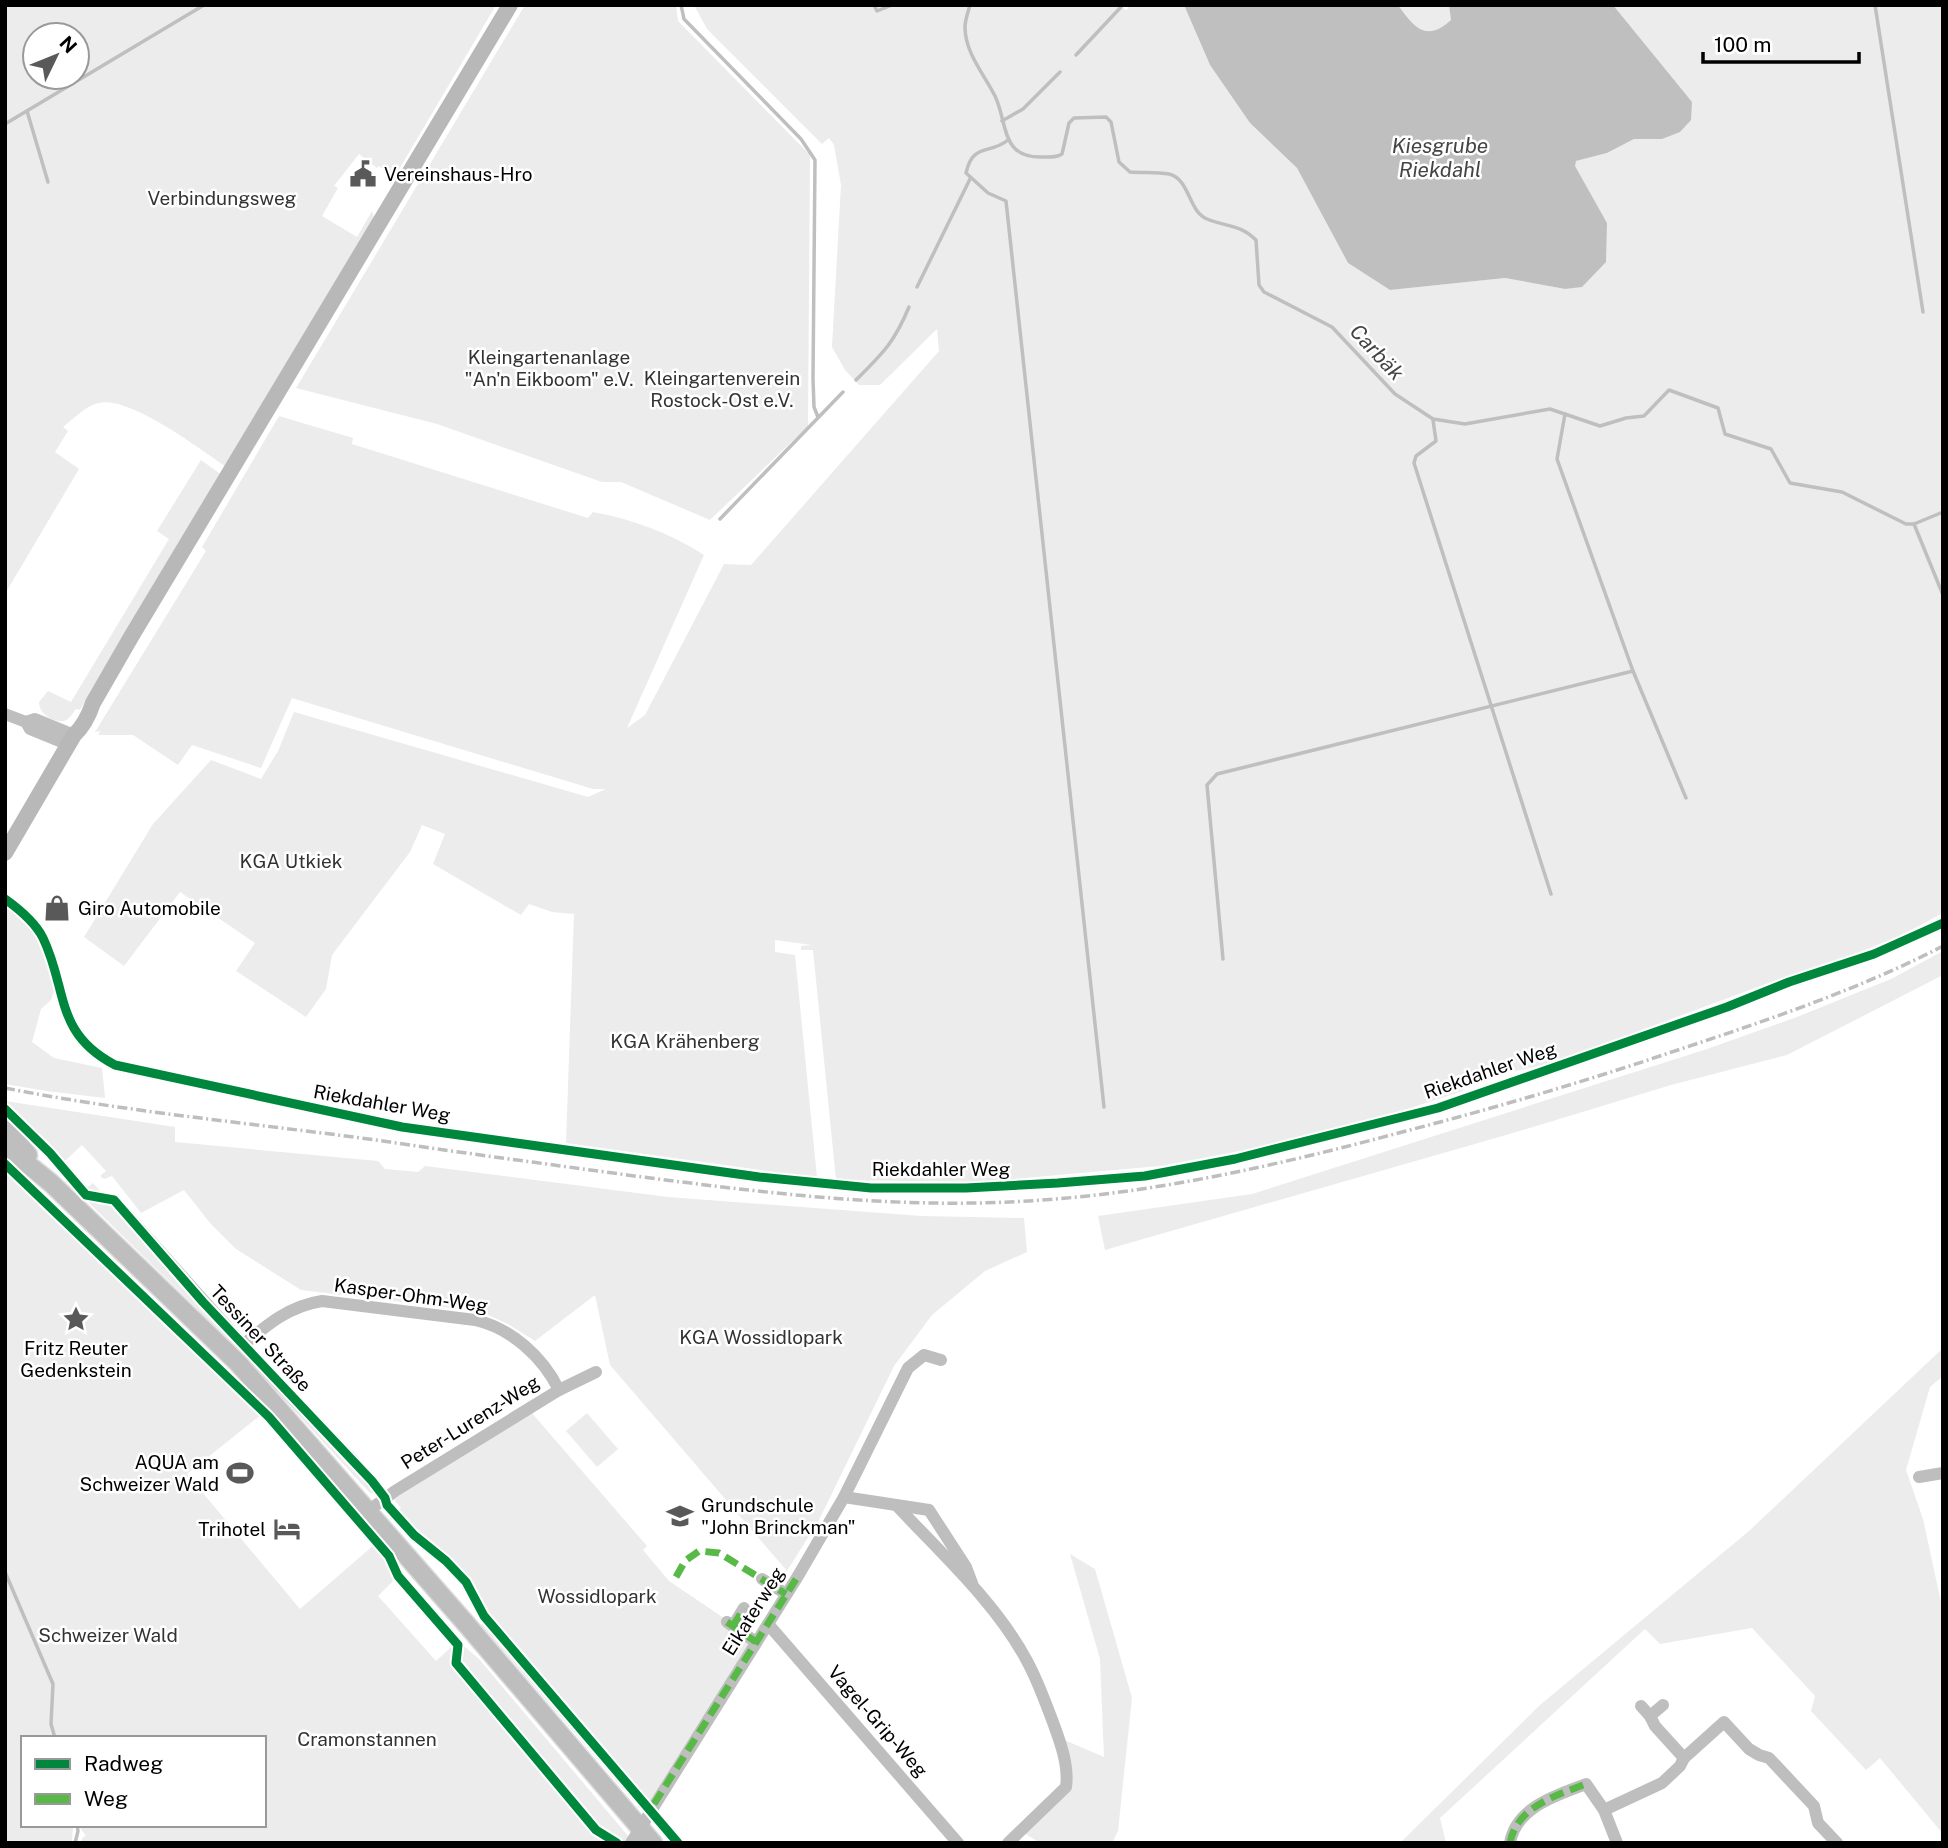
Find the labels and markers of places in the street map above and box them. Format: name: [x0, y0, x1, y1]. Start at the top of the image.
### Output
public building icon: Vereinshaus-Hro: [348, 159, 378, 189]
place label: Vereinshaus-Hro: [384, 163, 533, 185]
shop icon: Giro Automobile: [42, 893, 72, 923]
place label: Giro Automobile: [78, 897, 221, 919]
place icon: Fritz Reuter Gedenkstein: [61, 1304, 91, 1334]
place label: Fritz Reuter Gedenkstein: [20, 1337, 132, 1381]
place label: AQUA am Schweizer Wald: [79, 1451, 219, 1495]
sports icon: AQUA am Schweizer Wald: [225, 1458, 255, 1488]
place label: Grundschule "John Brinckman": [701, 1494, 856, 1538]
school or university icon: Grundschule "John Brinckman": [665, 1501, 695, 1531]
hotel icon: Trihotel: [272, 1514, 302, 1544]
place label: Trihotel: [198, 1518, 266, 1540]

